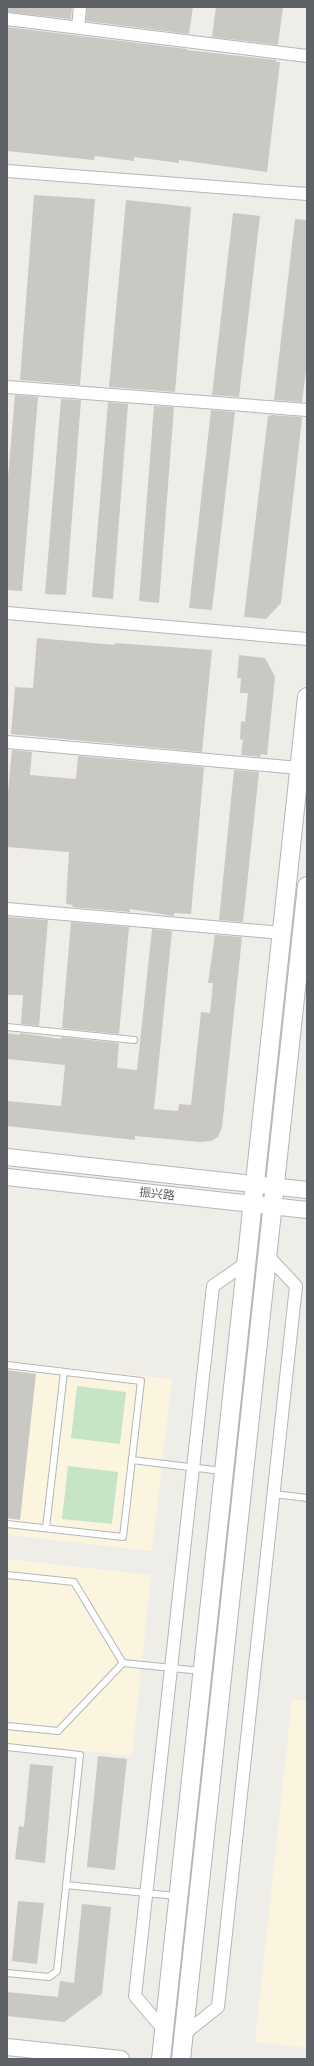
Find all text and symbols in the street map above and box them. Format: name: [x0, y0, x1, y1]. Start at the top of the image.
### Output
street label: 振兴路: [138, 1185, 176, 1204]

